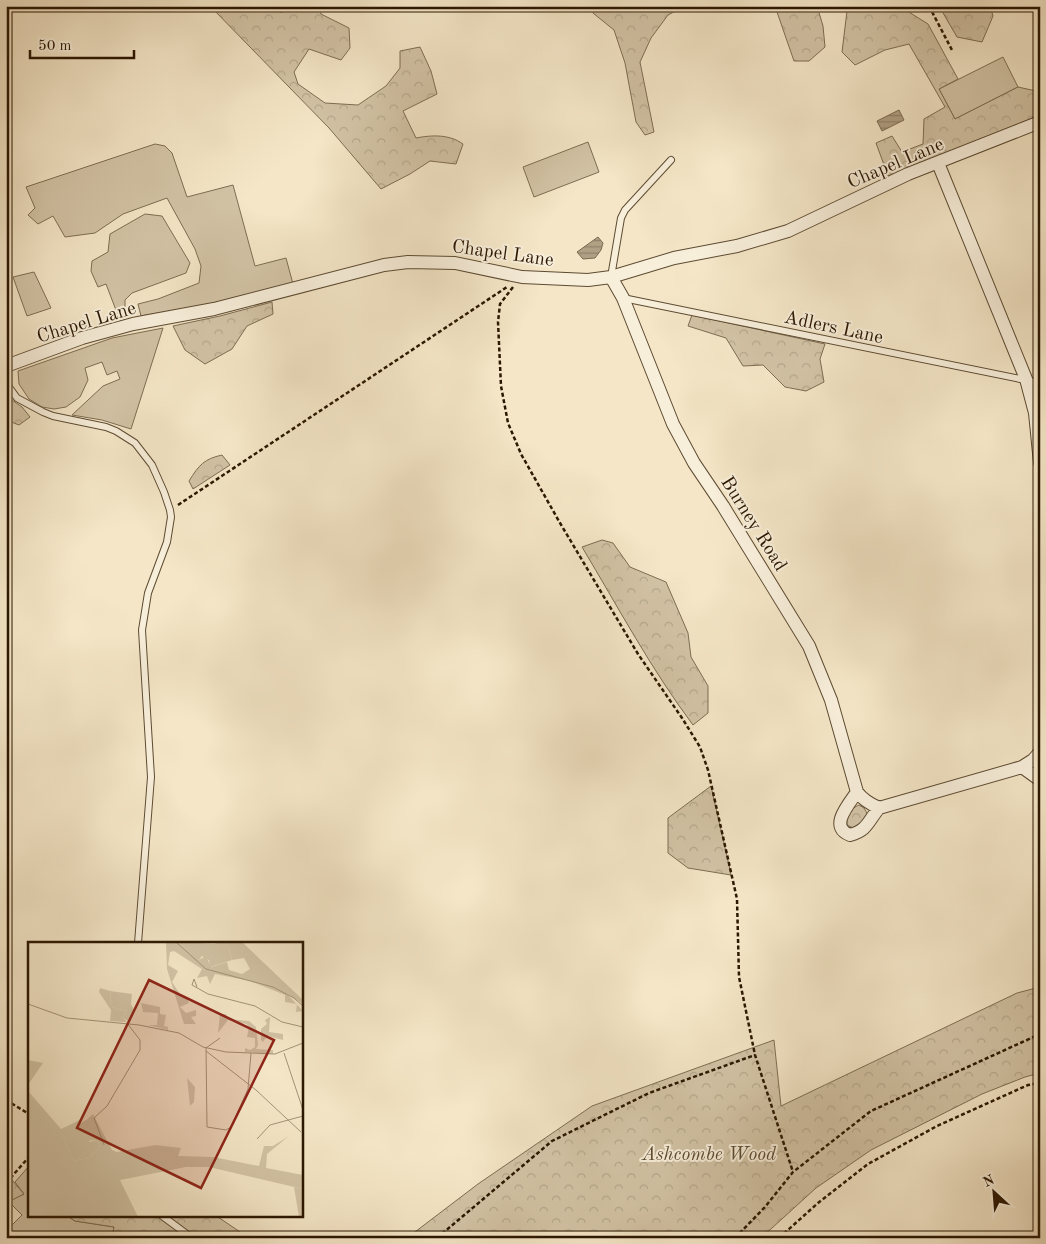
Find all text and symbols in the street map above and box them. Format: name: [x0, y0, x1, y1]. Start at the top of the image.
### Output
scale bar: [30, 28, 134, 60]
text: 50 m: [38, 39, 72, 54]
street label: Chapel Lane: [845, 136, 947, 193]
street label: Chapel Lane: [451, 238, 555, 271]
street label: Chapel Lane: [35, 299, 139, 347]
street label: Adlers Lane: [782, 309, 885, 348]
street label: Burney Road: [716, 474, 790, 575]
inset map: [28, 942, 302, 1216]
park label: Ashcombe Wood: [641, 1146, 777, 1165]
north arrow: [968, 1166, 1018, 1216]
text: N: [981, 1172, 997, 1190]

